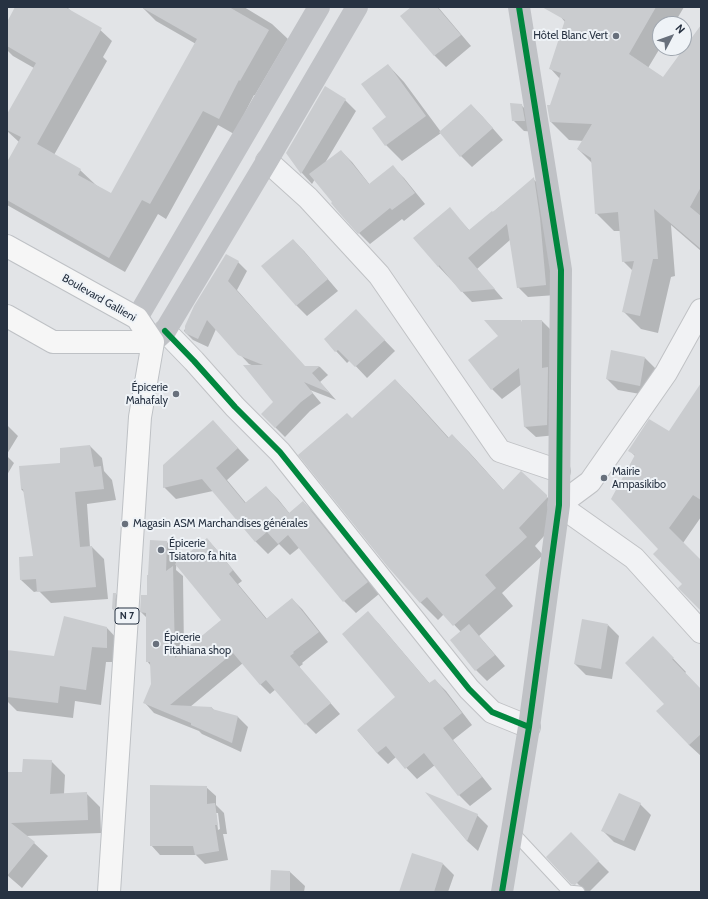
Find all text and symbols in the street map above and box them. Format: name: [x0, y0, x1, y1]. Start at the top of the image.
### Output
north arrow: [652, 16, 692, 56]
text: N: [672, 21, 688, 36]
place label: Hôtel Blanc Vert: [533, 29, 608, 43]
marker: Hôtel Blanc Vert: [611, 31, 621, 41]
street label: Boulevard Gallieni: [60, 271, 138, 325]
place label: Épicerie Mahafaly: [126, 381, 168, 407]
marker: Épicerie Mahafaly: [171, 389, 181, 399]
place label: Mairie Ampasikibo: [612, 465, 666, 491]
marker: Mairie Ampasikibo: [599, 473, 609, 483]
place label: Magasin ASM Marchandises générales: [133, 517, 308, 531]
marker: Magasin ASM Marchandises générales: [120, 519, 130, 529]
place label: Épicerie Tsiatoro fa hita: [169, 537, 236, 563]
marker: Épicerie Tsiatoro fa hita: [156, 545, 166, 555]
road number: N 7: [115, 608, 139, 624]
place label: Épicerie Fitahiana shop: [164, 631, 231, 657]
marker: Épicerie Fitahiana shop: [151, 639, 161, 649]

